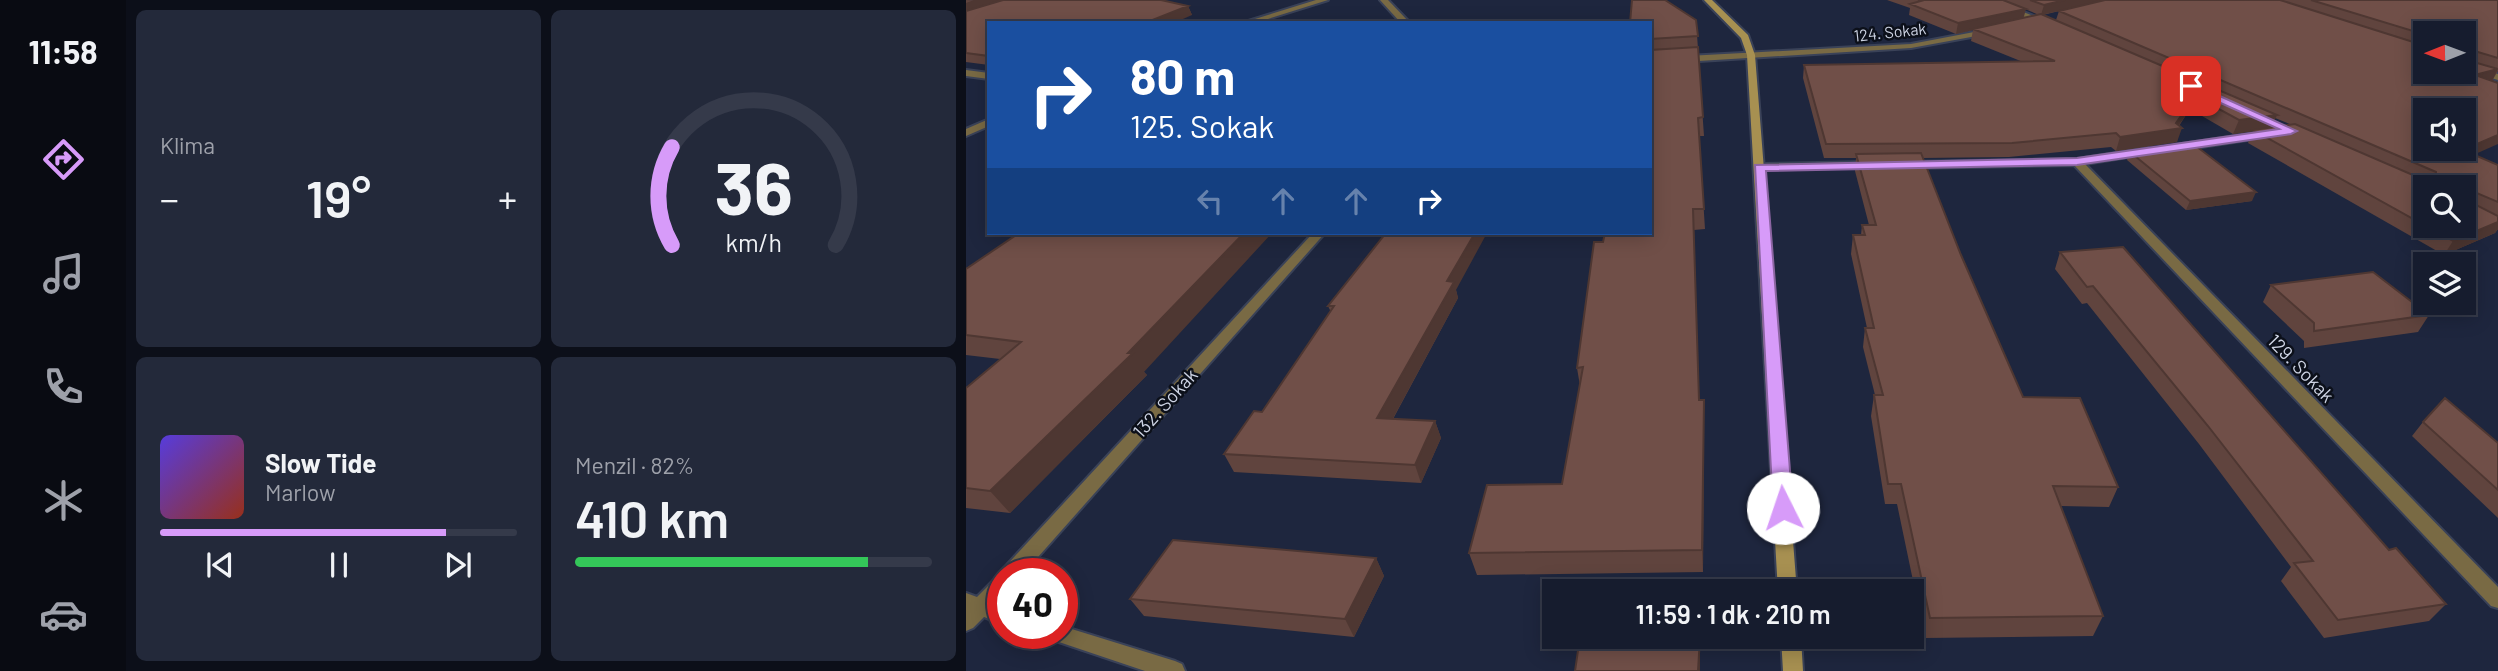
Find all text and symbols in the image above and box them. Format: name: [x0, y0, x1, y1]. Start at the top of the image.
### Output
street label: 124. Sokak: [1853, 18, 1927, 45]
north arrow: [2413, 21, 2476, 84]
map controls: [2413, 21, 2476, 315]
text: 11:58: [28, 32, 98, 70]
text: 80 m: [1130, 46, 1235, 105]
icon: right: [1015, 49, 1106, 140]
pin: [2161, 56, 2221, 116]
icon: arrive: [2172, 67, 2210, 105]
button: sound: [2413, 98, 2476, 161]
text: 125. Sokak: [1130, 106, 1274, 144]
text: Klima: [160, 131, 215, 159]
icon: directions: [39, 135, 88, 184]
text: 36: [714, 142, 793, 230]
text: 19°: [306, 166, 371, 228]
text: −: [160, 175, 179, 221]
text: +: [498, 175, 517, 221]
button: search: [2413, 175, 2476, 238]
icon: left: [1191, 182, 1229, 220]
icon: ahead: [1264, 182, 1302, 220]
icon: ahead: [1337, 182, 1375, 220]
icon: right: [1410, 182, 1448, 220]
text: km/h: [725, 226, 782, 256]
icon: music: [39, 249, 88, 298]
button: layers: [2413, 252, 2476, 315]
street label: 129. Sokak: [2263, 329, 2339, 407]
icon: phone: [39, 362, 88, 411]
street label: 132. Sokak: [1127, 363, 1202, 442]
text: Slow Tide: [265, 447, 376, 478]
text: Menzil · 82%: [575, 451, 694, 479]
position arrow: [1746, 471, 1820, 545]
icon: climate: [39, 476, 88, 525]
text: Marlow: [265, 478, 336, 506]
text: 410 km: [575, 486, 729, 548]
icon: previous: [201, 546, 239, 584]
icon: pause: [320, 546, 358, 584]
icon: next: [439, 546, 477, 584]
speed limit sign: 40: [987, 558, 1078, 649]
icon: car: [39, 590, 88, 639]
text: 11:59 · 1 dk · 210 m: [1635, 598, 1831, 629]

